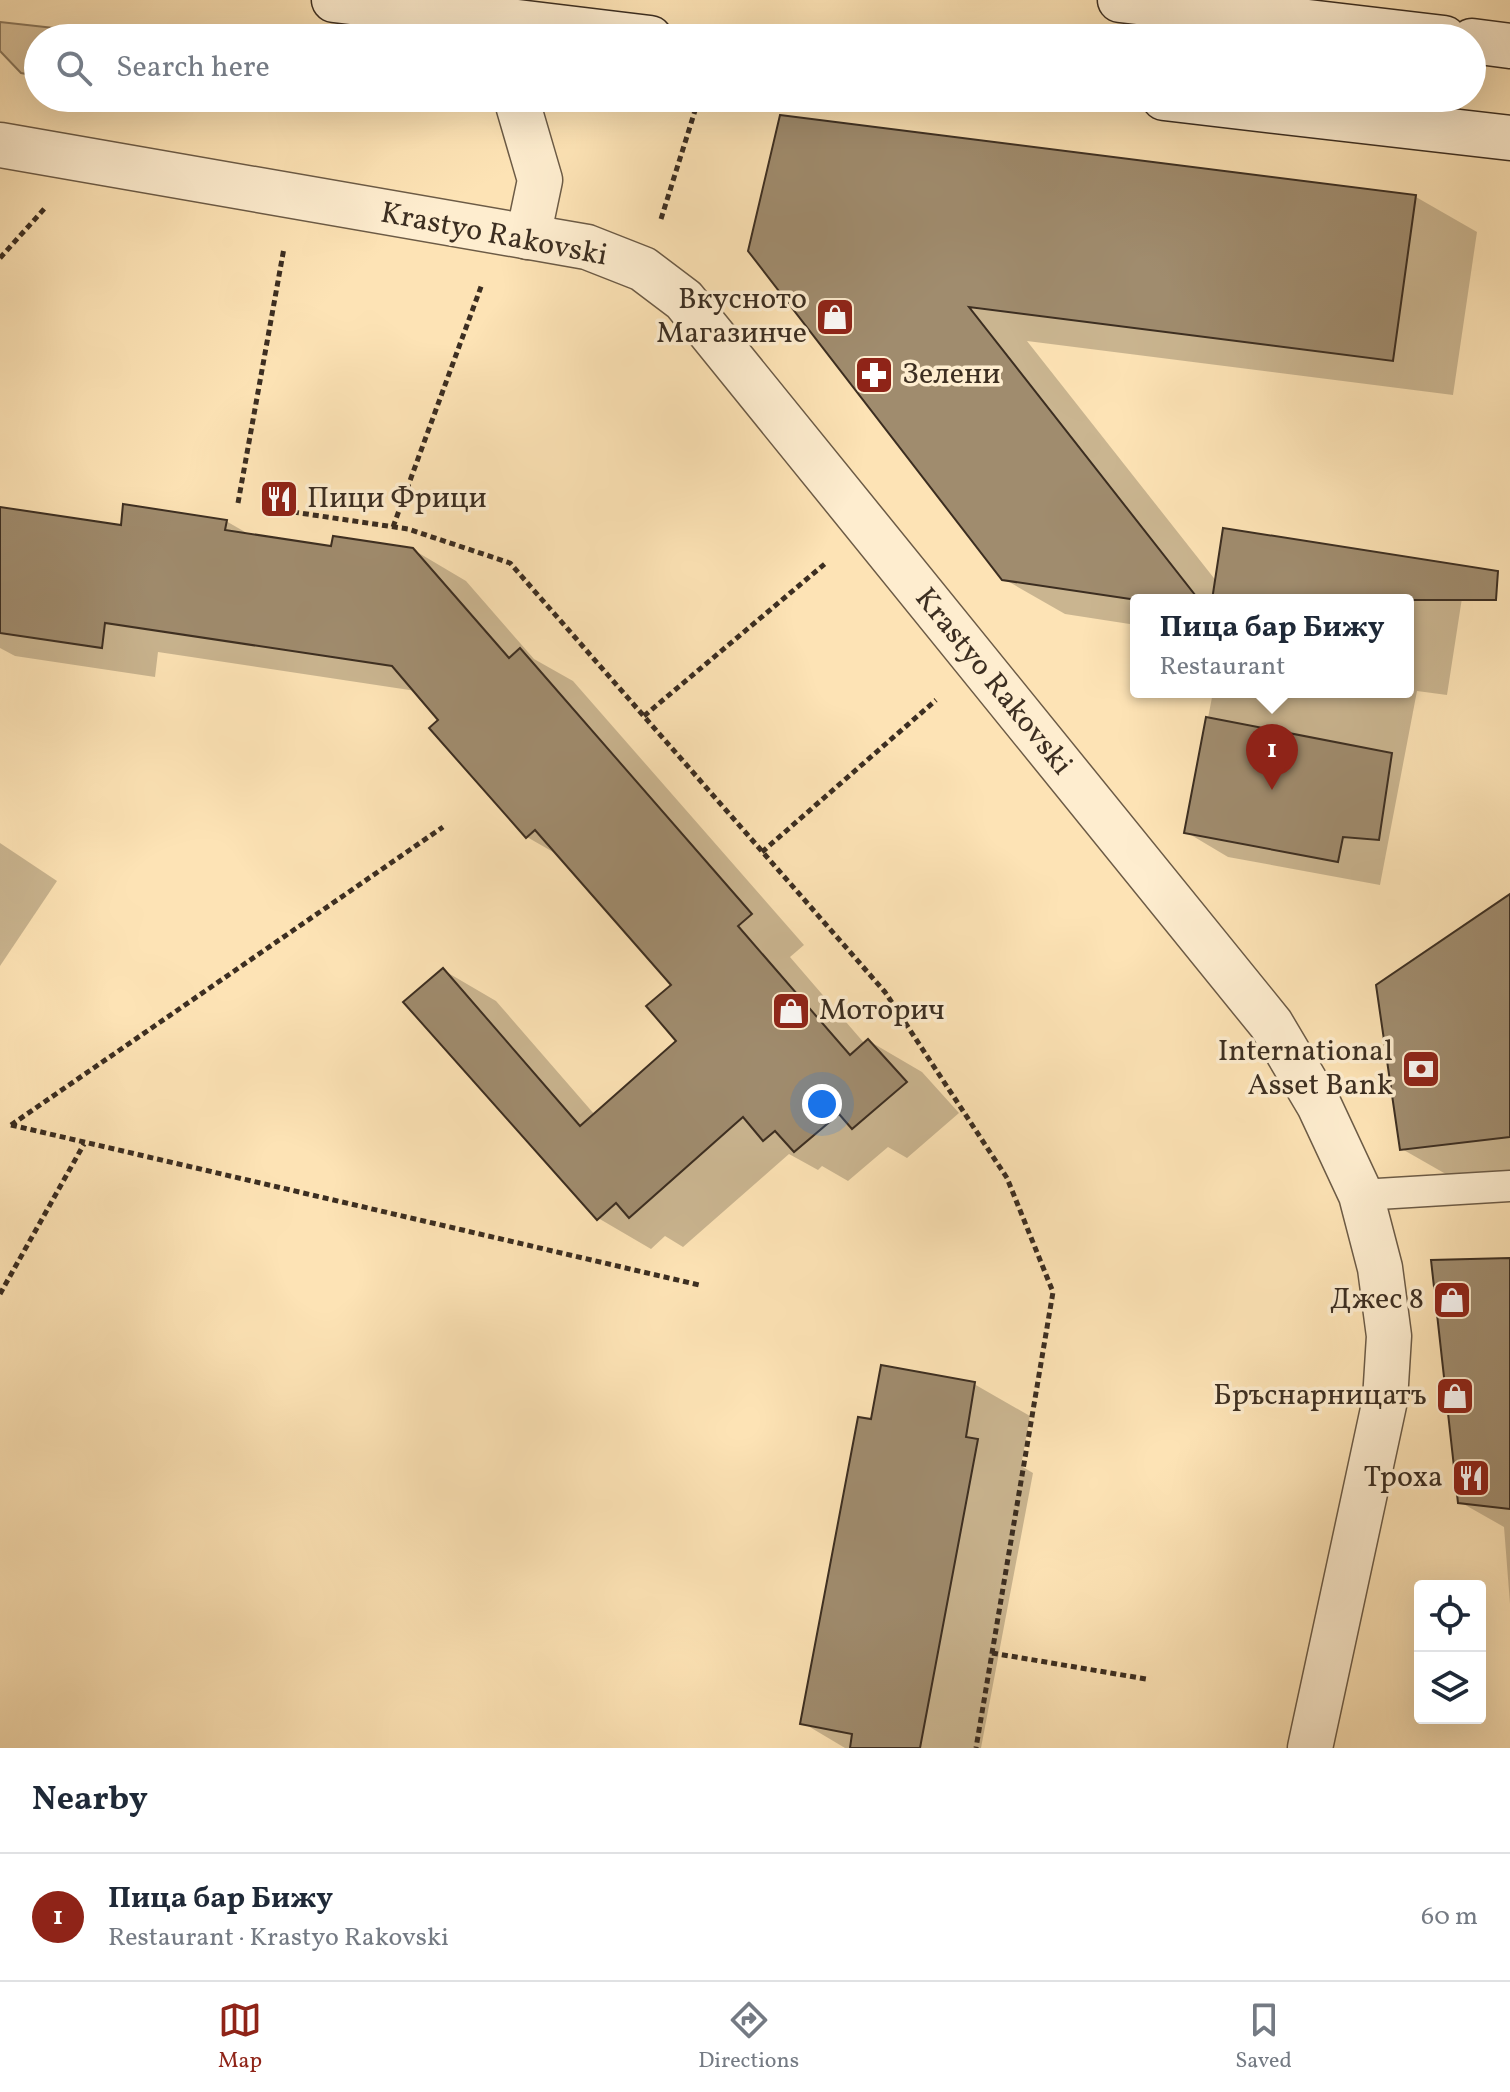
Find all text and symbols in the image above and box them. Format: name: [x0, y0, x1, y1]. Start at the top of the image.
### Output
search box: [24, 24, 1486, 112]
icon: search: [52, 46, 96, 90]
text: Search here: [116, 47, 270, 89]
street label: Krastyo Rakovski: [377, 192, 611, 278]
place label: Вкусното Магазинче: [656, 279, 807, 355]
shop icon: Вкусното Магазинче: [814, 296, 856, 338]
pharmacy icon: Зелени: [853, 354, 895, 396]
place label: Зелени: [902, 354, 1000, 396]
restaurant icon: Пици Фрици: [258, 478, 300, 520]
place label: Пици Фрици: [307, 478, 487, 520]
street label: Krastyo Rakovski: [904, 579, 1082, 785]
popup: [1130, 594, 1414, 698]
text: Пица бар Бижу: [1160, 607, 1384, 649]
text: Restaurant: [1160, 649, 1285, 685]
pin: 1: [1246, 724, 1298, 790]
shop icon: Моторич: [770, 990, 812, 1032]
place label: Моторич: [819, 990, 945, 1032]
place label: International Asset Bank: [1218, 1031, 1393, 1107]
bank icon: International Asset Bank: [1400, 1048, 1442, 1090]
your location: [802, 1084, 842, 1124]
place label: Джес 8: [1330, 1279, 1424, 1321]
shop icon: Джес 8: [1431, 1279, 1473, 1321]
place label: Бръснарницатъ: [1213, 1375, 1427, 1417]
shop icon: Бръснарницатъ: [1434, 1375, 1476, 1417]
place label: Троха: [1364, 1457, 1443, 1499]
restaurant icon: Троха: [1450, 1457, 1492, 1499]
map controls: [1414, 1580, 1486, 1724]
button: locate: [1414, 1580, 1486, 1652]
button: layers: [1414, 1652, 1486, 1724]
text: Nearby: [32, 1777, 148, 1824]
text: Пица бар Бижу: [108, 1878, 333, 1920]
text: 1: [53, 1899, 63, 1935]
text: 60 m: [1421, 1899, 1478, 1935]
text: Restaurant · Krastyo Rakovski: [108, 1920, 449, 1956]
tab: Map: [218, 1998, 262, 2077]
tab: Directions: [698, 1998, 799, 2077]
tab: Saved: [1235, 1998, 1292, 2077]

